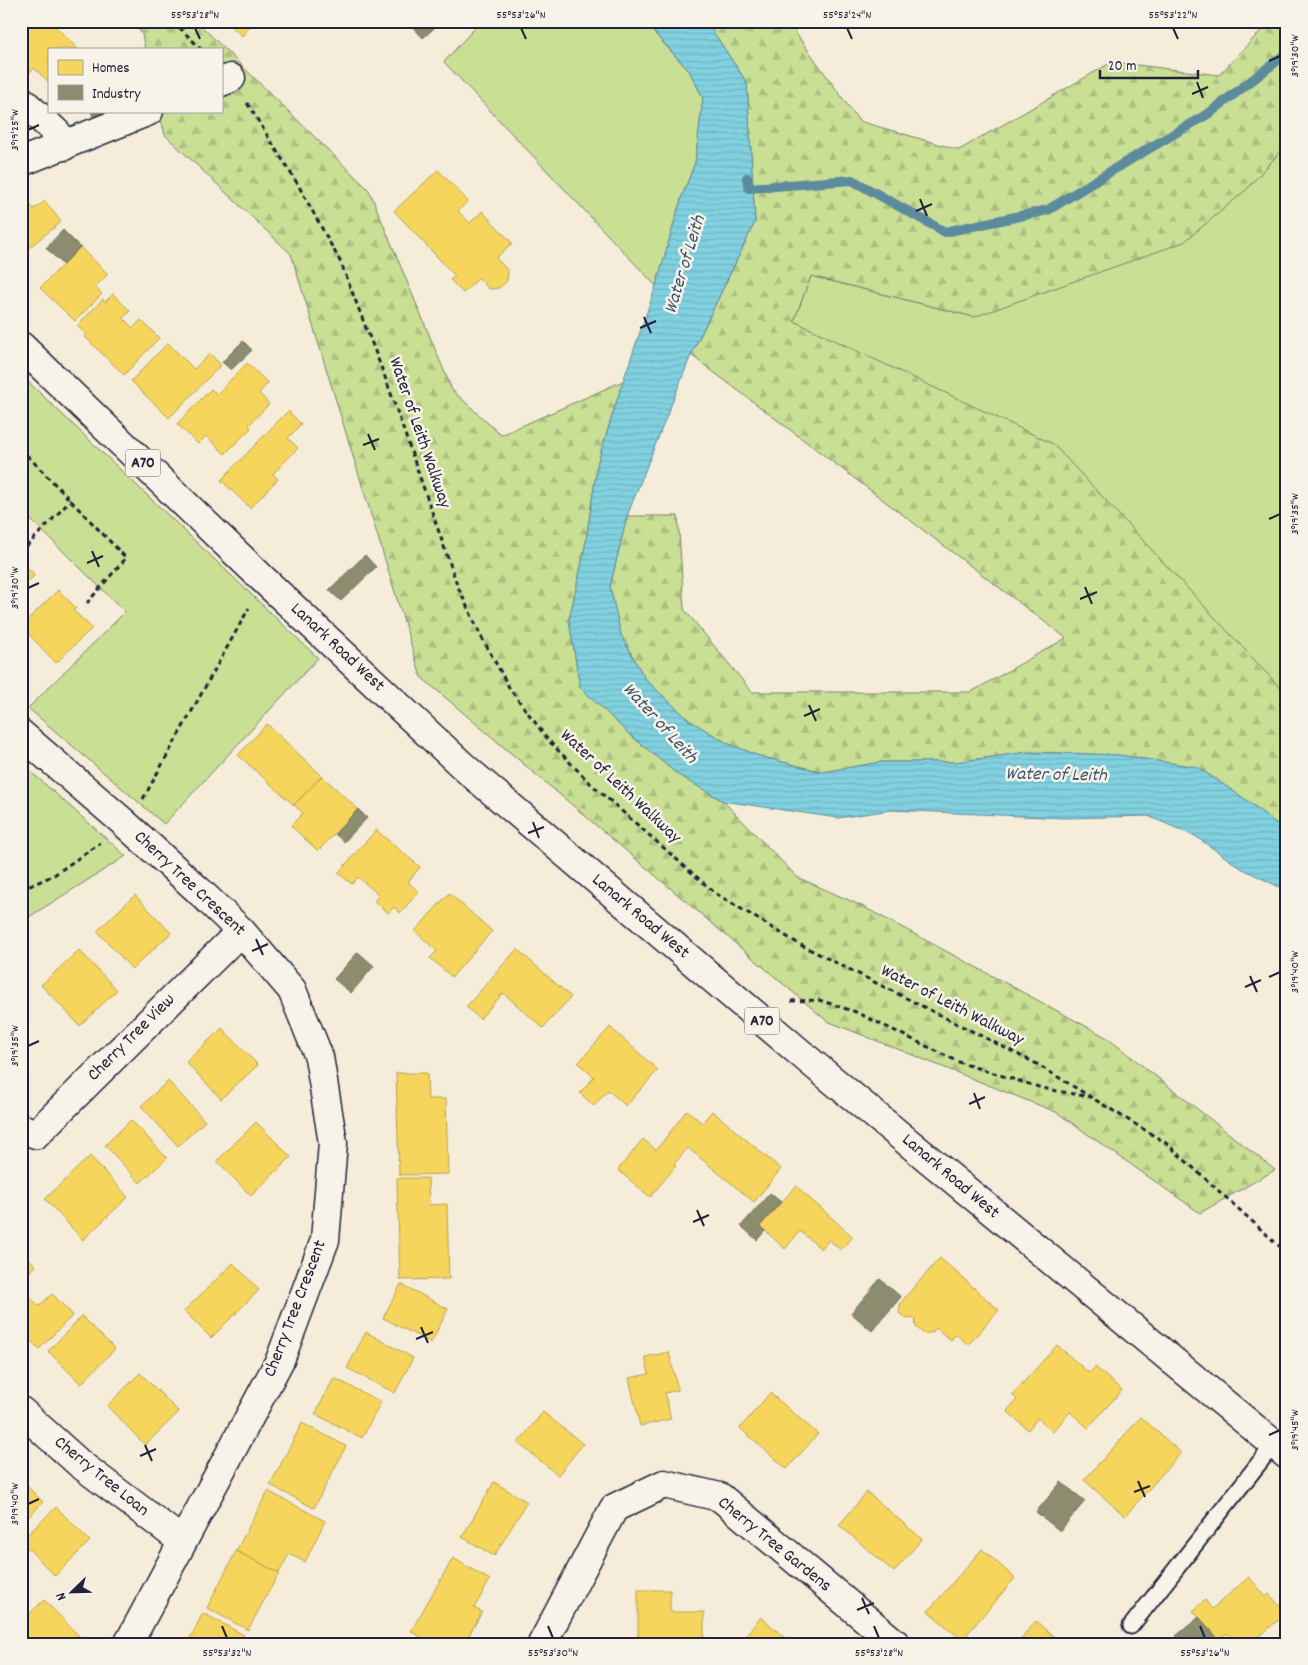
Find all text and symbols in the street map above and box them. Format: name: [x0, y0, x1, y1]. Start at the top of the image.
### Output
text: 55°53'28"N: [171, 7, 219, 24]
text: 55°53'26"N: [496, 7, 546, 24]
text: 55°53'24"N: [823, 7, 871, 24]
text: 55°53'22"N: [1149, 7, 1198, 24]
text: 3°19'30"W: [1287, 35, 1304, 77]
legend: [48, 48, 222, 112]
scale bar: [1100, 48, 1198, 80]
text: 20 m: [1108, 56, 1136, 78]
text: Homes: [92, 58, 130, 80]
text: Industry: [92, 84, 141, 106]
text: 3°19'25"W: [7, 109, 24, 151]
water label: Water of Leith: [658, 211, 714, 317]
street label: Water of Leith Walkway: [381, 354, 457, 512]
road number: A70: [126, 449, 160, 476]
text: 3°19'35"W: [1287, 493, 1304, 535]
text: 3°19'30"W: [7, 567, 24, 609]
street label: Lanark Road West: [284, 598, 390, 699]
water label: Water of Leith: [615, 677, 704, 772]
street label: Water of Leith Walkway: [554, 724, 687, 850]
water label: Water of Leith: [1005, 762, 1108, 790]
street label: Cherry Tree Crescent: [128, 825, 251, 943]
street label: Lanark Road West: [586, 869, 695, 966]
text: 3°19'40"W: [1287, 951, 1304, 993]
street label: Water of Leith Walkway: [876, 959, 1029, 1053]
street label: Cherry Tree View: [82, 988, 182, 1088]
road number: A70: [744, 1008, 780, 1034]
text: 3°19'35"W: [7, 1025, 24, 1067]
street label: Lanark Road West: [896, 1129, 1005, 1226]
street label: Cherry Tree Crescent: [258, 1237, 334, 1381]
text: 3°19'45"W: [1287, 1409, 1304, 1451]
street label: Cherry Tree Loan: [48, 1431, 154, 1523]
text: 3°19'40"W: [7, 1483, 24, 1525]
street label: Cherry Tree Gardens: [712, 1491, 836, 1599]
north arrow: [48, 1568, 98, 1618]
text: N: [51, 1589, 72, 1603]
text: 55°53'32"N: [203, 1645, 252, 1662]
text: 55°53'30"N: [528, 1645, 578, 1662]
text: 55°53'28"N: [855, 1645, 903, 1662]
text: 55°53'26"N: [1180, 1645, 1230, 1662]

